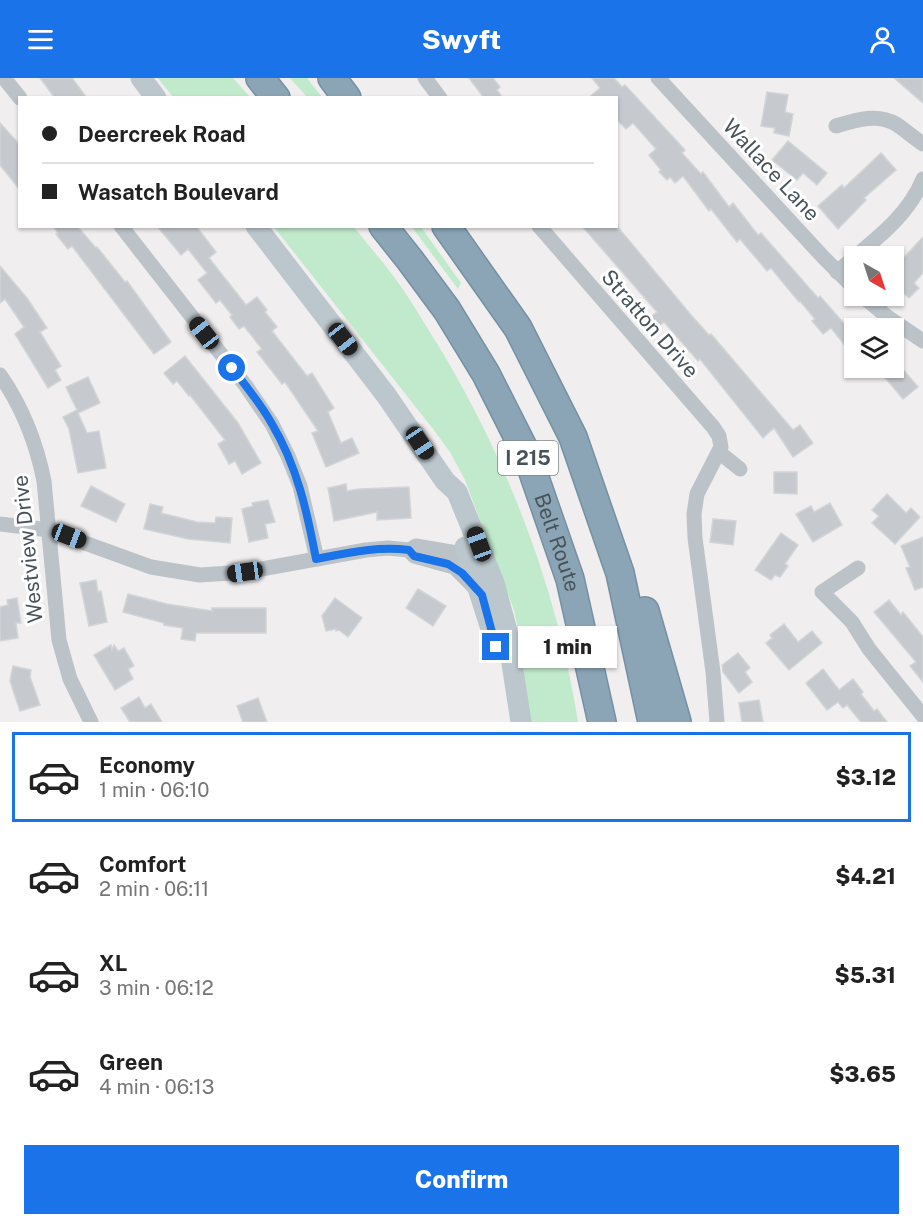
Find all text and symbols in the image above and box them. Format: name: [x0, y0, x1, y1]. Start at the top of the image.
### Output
icon: menu: [24, 23, 57, 56]
text: Swyft: [422, 23, 501, 55]
icon: person: [866, 23, 899, 56]
street label: Wallace Lane: [718, 113, 825, 226]
text: Deercreek Road: [78, 121, 246, 147]
text: Wasatch Boulevard: [78, 179, 279, 205]
north arrow: [844, 246, 904, 306]
map controls: [844, 246, 904, 378]
street label: Stratton Drive: [597, 264, 704, 383]
car: [186, 313, 222, 353]
button: layers: [844, 318, 904, 378]
car: [325, 319, 361, 359]
route start: [218, 354, 245, 381]
car: [402, 423, 438, 463]
road number: I 215: [498, 441, 558, 475]
street label: Westview Drive: [7, 474, 48, 624]
street label: Belt Route: [529, 490, 585, 594]
car: [49, 521, 89, 551]
car: [464, 524, 494, 564]
car: [226, 561, 264, 583]
callout: 1 min: [517, 626, 616, 668]
route end: [482, 633, 509, 660]
text: 1 min: [543, 635, 592, 659]
icon: car: [27, 750, 81, 804]
text: Economy: [99, 752, 195, 778]
text: $3.12: [835, 764, 896, 790]
text: 1 min · 06:10: [99, 778, 210, 802]
icon: car: [27, 849, 81, 903]
text: Comfort: [99, 851, 186, 877]
text: $4.21: [835, 863, 896, 889]
text: 2 min · 06:11: [99, 877, 209, 901]
icon: car: [27, 948, 81, 1002]
text: XL: [99, 950, 127, 976]
text: $5.31: [835, 962, 896, 988]
text: 3 min · 06:12: [99, 976, 214, 1000]
icon: car: [27, 1047, 81, 1101]
text: Green: [99, 1049, 163, 1075]
text: $3.65: [829, 1061, 896, 1087]
text: 4 min · 06:13: [99, 1075, 214, 1099]
button: Confirm: [24, 1145, 899, 1214]

